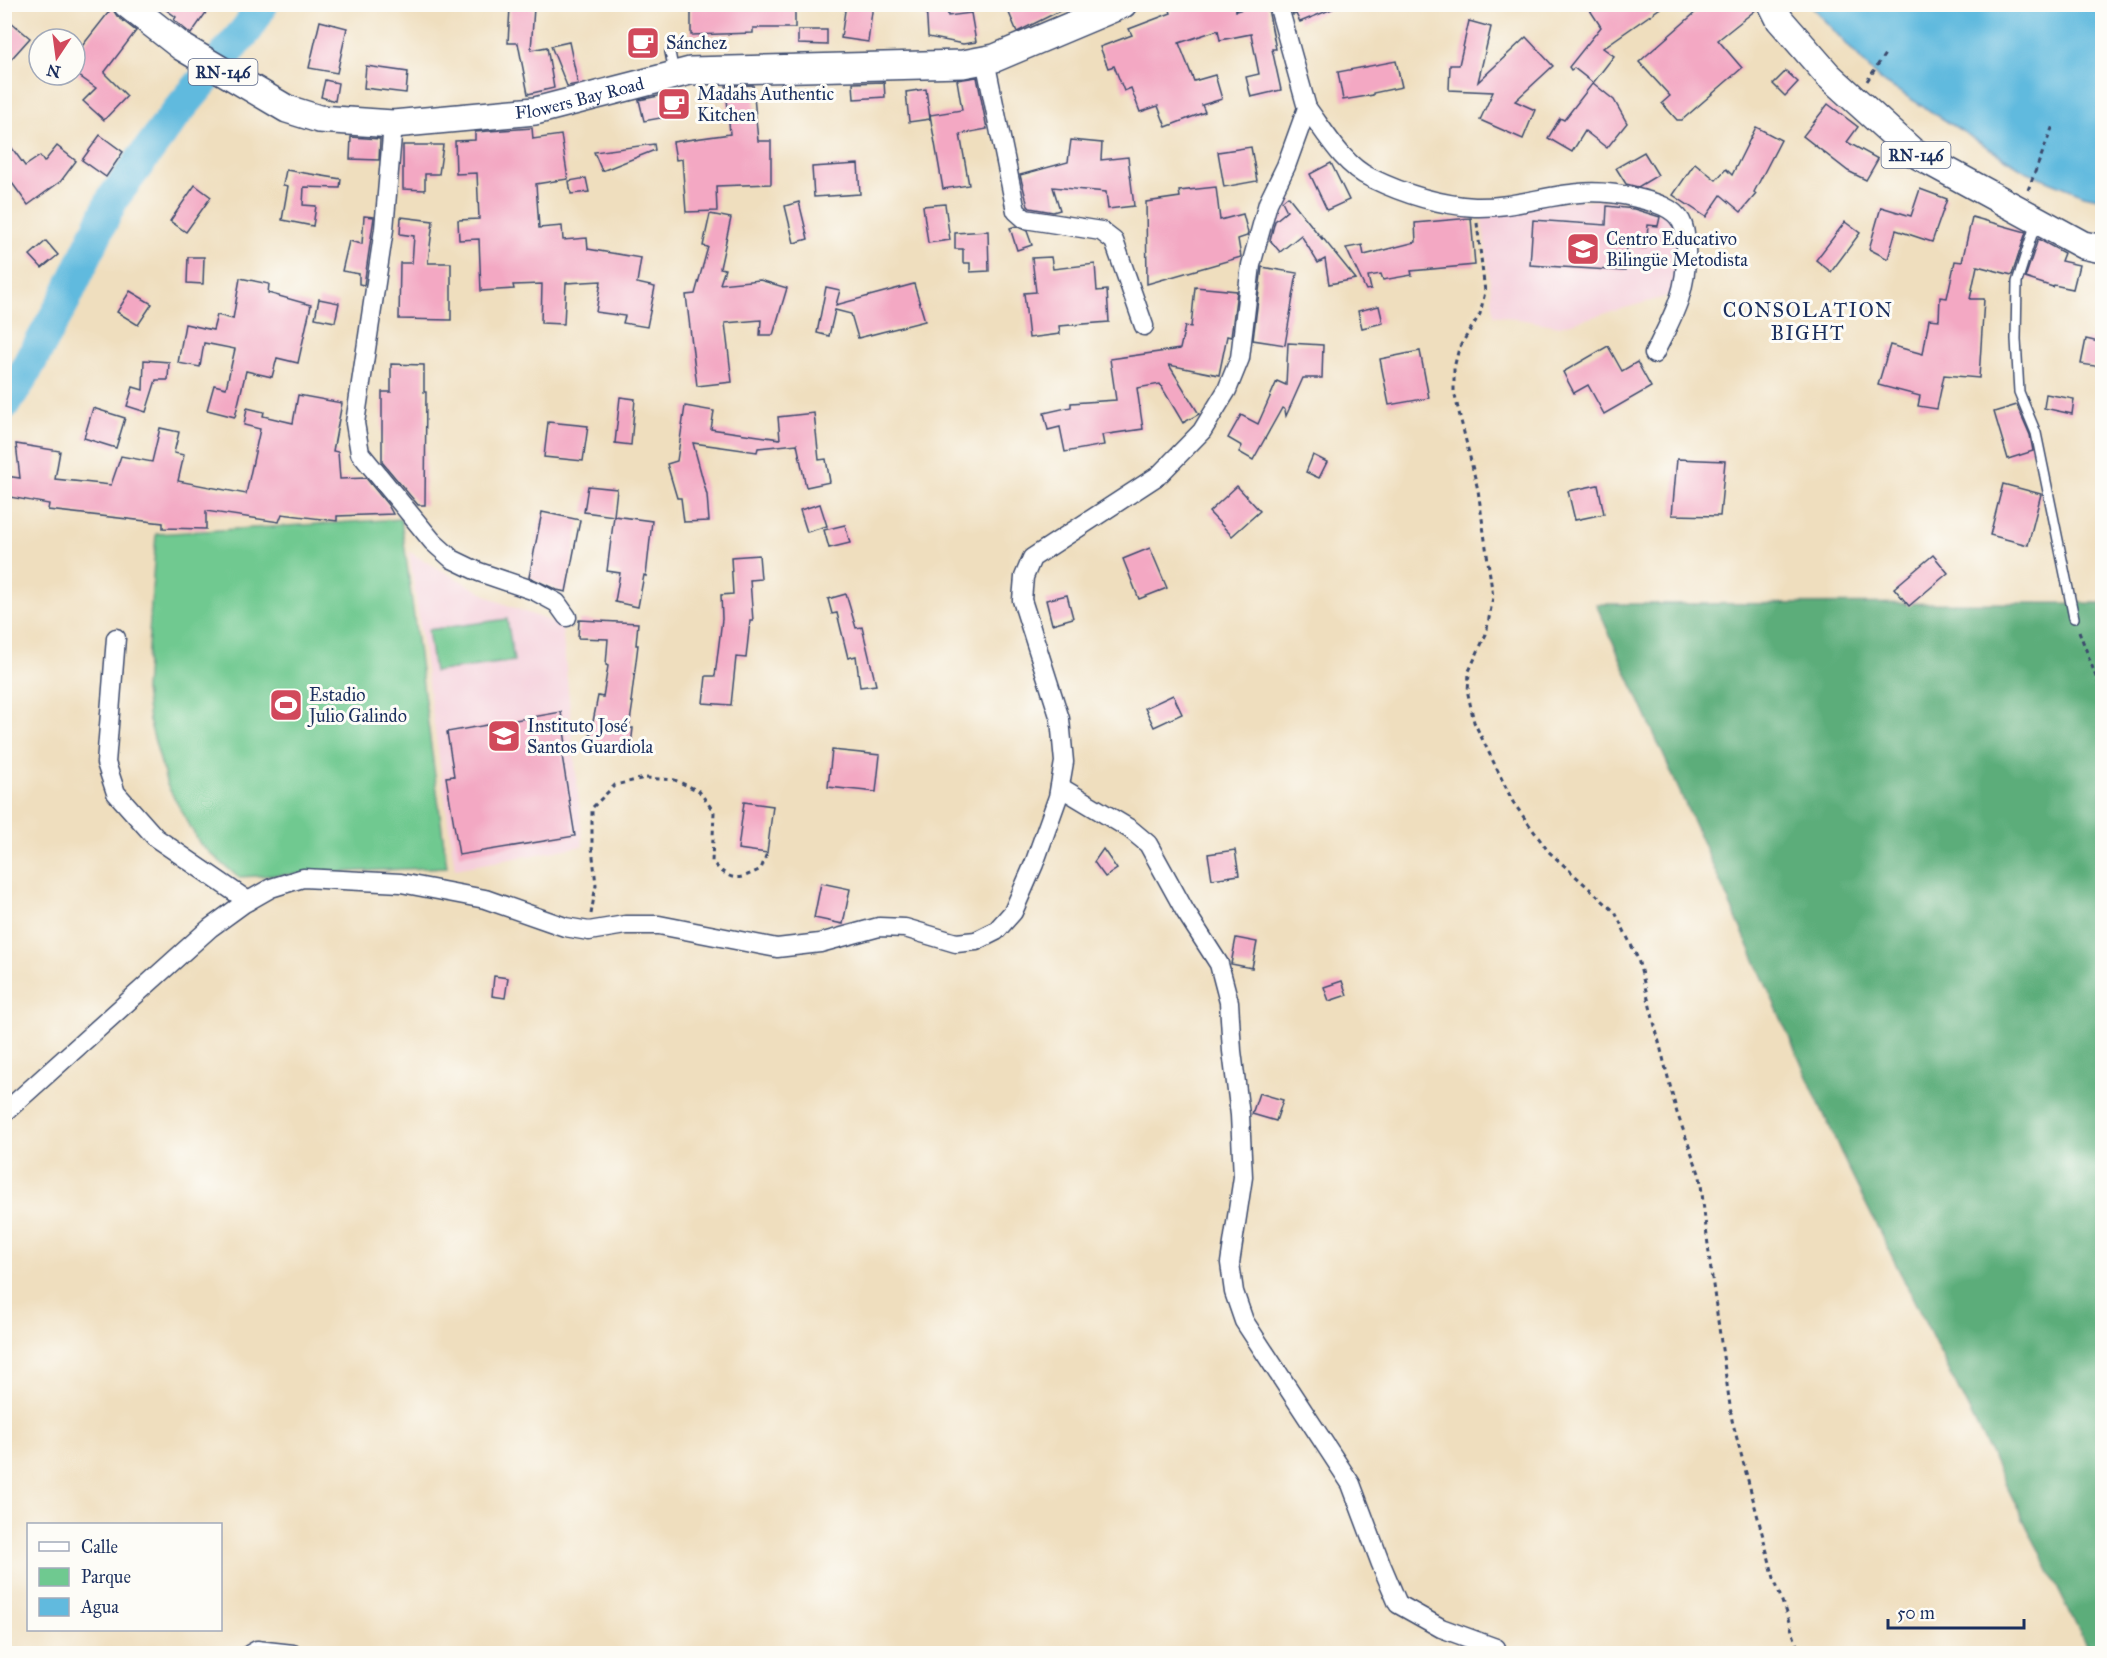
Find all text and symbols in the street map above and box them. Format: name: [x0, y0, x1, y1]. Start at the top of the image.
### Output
cafe icon: Sánchez: [625, 25, 661, 61]
north arrow: [27, 27, 87, 87]
place label: Sánchez: [666, 32, 727, 54]
road number: RN-146: [188, 59, 258, 85]
text: N: [45, 60, 62, 82]
street label: Flowers Bay Road: [514, 72, 646, 124]
place label: Madahs Authentic Kitchen: [697, 83, 834, 126]
cafe icon: Madahs Authentic Kitchen: [656, 86, 692, 122]
road number: RN-146: [1882, 142, 1950, 168]
place label: Centro Educativo Bilingüe Metodista: [1606, 228, 1748, 272]
school or university icon: Centro Educativo Bilingüe Metodista: [1565, 231, 1601, 267]
district label: CONSOLATION BIGHT: [1723, 298, 1893, 345]
place label: Estadio Julio Galindo: [307, 684, 407, 728]
sports icon: Estadio Julio Galindo: [268, 687, 304, 723]
place label: Instituto José Santos Guardiola: [527, 715, 654, 758]
school or university icon: Instituto José Santos Guardiola: [486, 718, 522, 754]
legend: [27, 1523, 222, 1631]
text: Calle: [81, 1536, 118, 1558]
text: Parque: [81, 1566, 131, 1589]
scale bar: [1888, 1592, 2024, 1630]
text: Agua: [80, 1596, 119, 1619]
text: 50 m: [1897, 1602, 1935, 1624]

